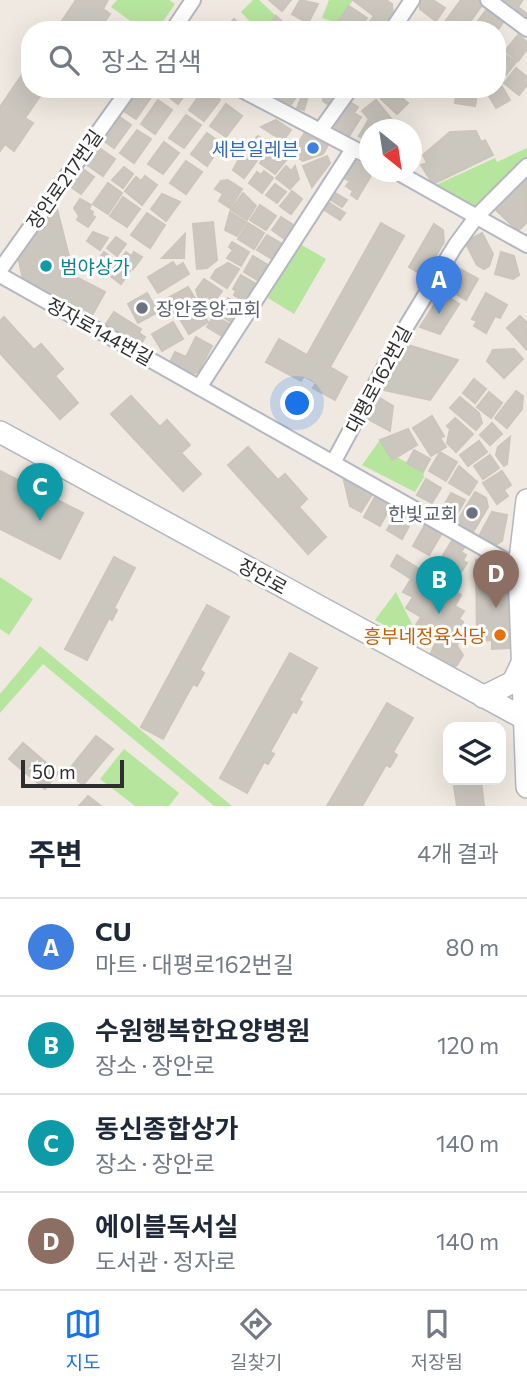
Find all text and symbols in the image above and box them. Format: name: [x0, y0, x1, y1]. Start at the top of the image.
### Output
search box: [21, 21, 506, 98]
icon: search: [45, 41, 83, 79]
text: 장소 검색: [101, 45, 202, 76]
north arrow: [359, 119, 422, 182]
street label: 장안로217번길: [21, 125, 107, 233]
place label: 세븐일레븐: [212, 137, 299, 160]
marker: 세븐일레븐: [305, 140, 321, 156]
place label: 범야상가: [60, 255, 130, 278]
pin: A: [416, 256, 462, 314]
marker: 범야상가: [38, 258, 54, 274]
street label: 정자로144번길: [43, 292, 157, 370]
place label: 장안중앙교회: [156, 297, 261, 320]
marker: 장안중앙교회: [134, 300, 150, 316]
street label: 대평로162번길: [340, 322, 416, 436]
your location: [280, 386, 314, 420]
pin: C: [17, 463, 63, 521]
place label: 한빛교회: [388, 502, 458, 525]
marker: 한빛교회: [464, 505, 480, 521]
pin: D: [473, 550, 519, 608]
street label: 장안로: [234, 553, 292, 599]
pin: B: [416, 556, 462, 614]
place label: 흥부네정육식당: [364, 624, 486, 647]
marker: 흥부네정육식당: [492, 627, 508, 643]
map controls: [443, 722, 506, 785]
button: layers: [443, 722, 506, 785]
scale bar: [21, 757, 124, 789]
text: 50 m: [32, 760, 76, 783]
text: 주변: [28, 834, 83, 871]
text: 4개 결과: [417, 839, 499, 867]
text: CU: [95, 915, 132, 946]
text: A: [43, 933, 59, 961]
text: 80 m: [446, 933, 499, 961]
text: 마트 · 대평로162번길: [95, 950, 294, 978]
text: 수원행복한요양병원: [95, 1014, 310, 1045]
text: B: [43, 1031, 59, 1059]
text: 120 m: [437, 1031, 499, 1059]
text: 장소 · 장안로: [95, 1051, 215, 1079]
text: 동신종합상가: [95, 1112, 239, 1143]
text: C: [43, 1129, 59, 1157]
text: 140 m: [436, 1129, 499, 1157]
text: 장소 · 장안로: [95, 1149, 215, 1177]
text: 에이블독서실: [95, 1210, 239, 1241]
text: D: [43, 1227, 59, 1255]
text: 140 m: [436, 1227, 499, 1255]
text: 도서관 · 정자로: [95, 1247, 236, 1275]
tab: 지도: [64, 1305, 102, 1374]
tab: 길찾기: [230, 1305, 283, 1374]
tab: 저장됨: [411, 1305, 463, 1374]

